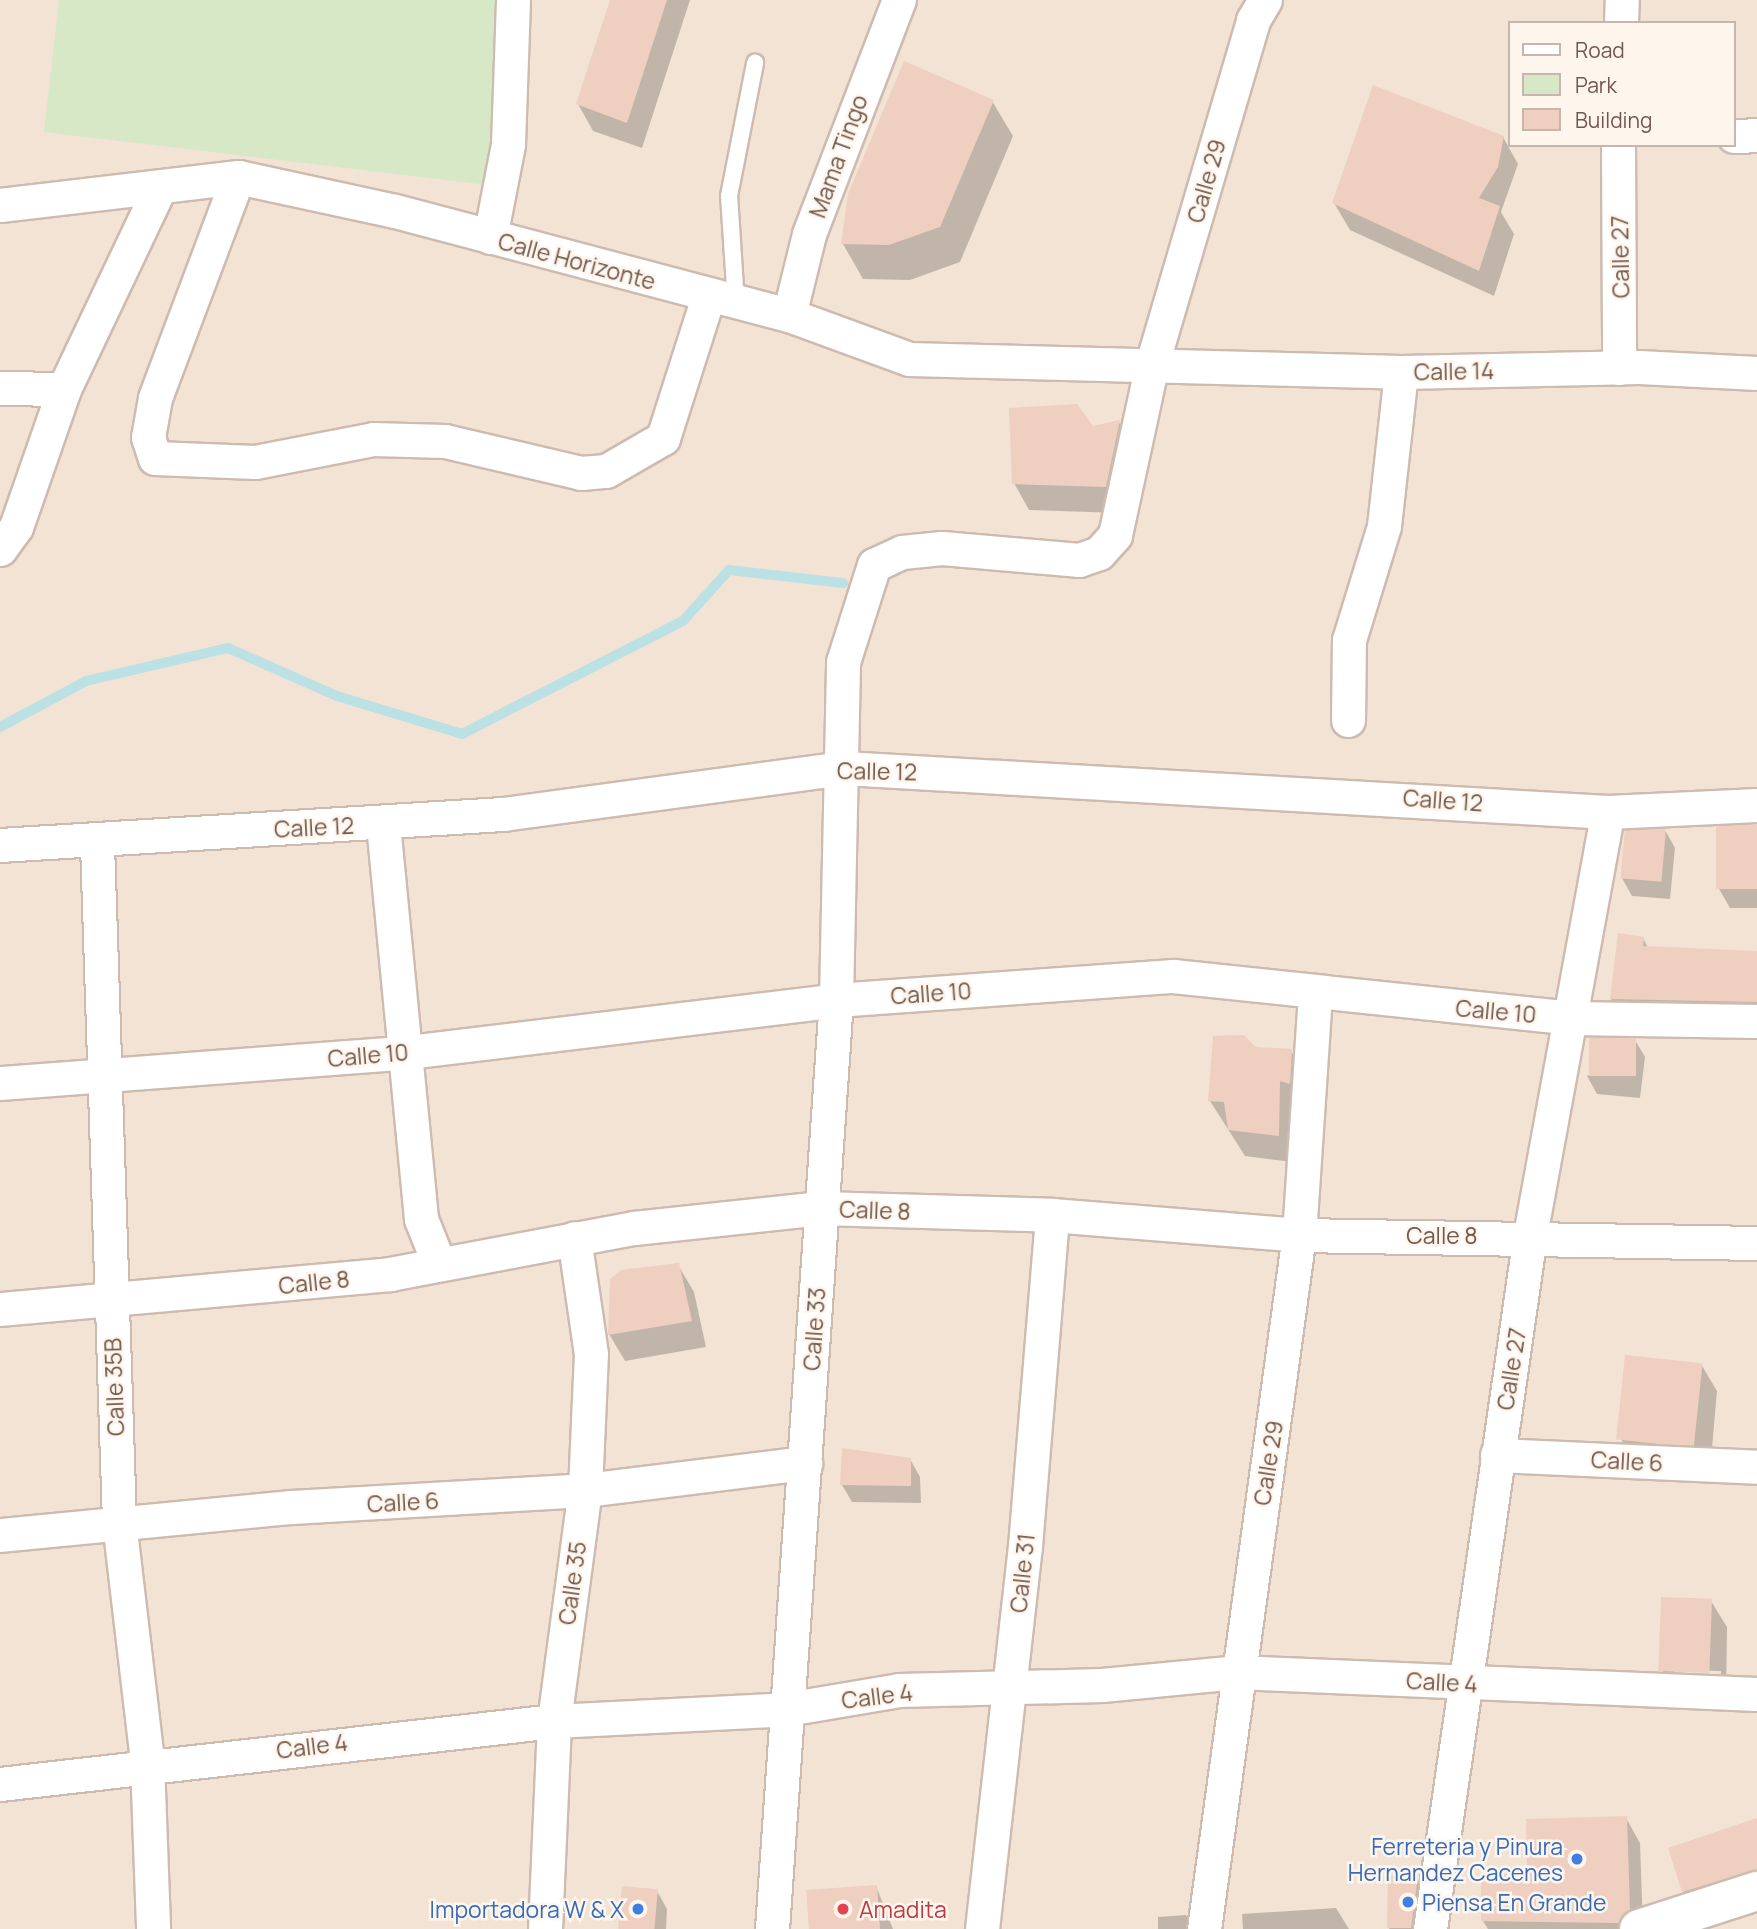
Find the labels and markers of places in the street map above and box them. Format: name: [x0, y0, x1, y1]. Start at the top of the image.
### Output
place label: Ferreteria y Pinura Hernandez Cacenes: [1348, 1832, 1563, 1886]
marker: Ferreteria y Pinura Hernandez Cacenes: [1569, 1851, 1585, 1867]
place label: Piensa En Grande: [1422, 1888, 1606, 1916]
marker: Piensa En Grande: [1400, 1894, 1416, 1910]
place label: Importadora W & X: [430, 1895, 624, 1923]
place label: Amadita: [859, 1895, 947, 1923]
marker: Amadita: [833, 1899, 853, 1919]
marker: Importadora W & X: [630, 1901, 646, 1917]

